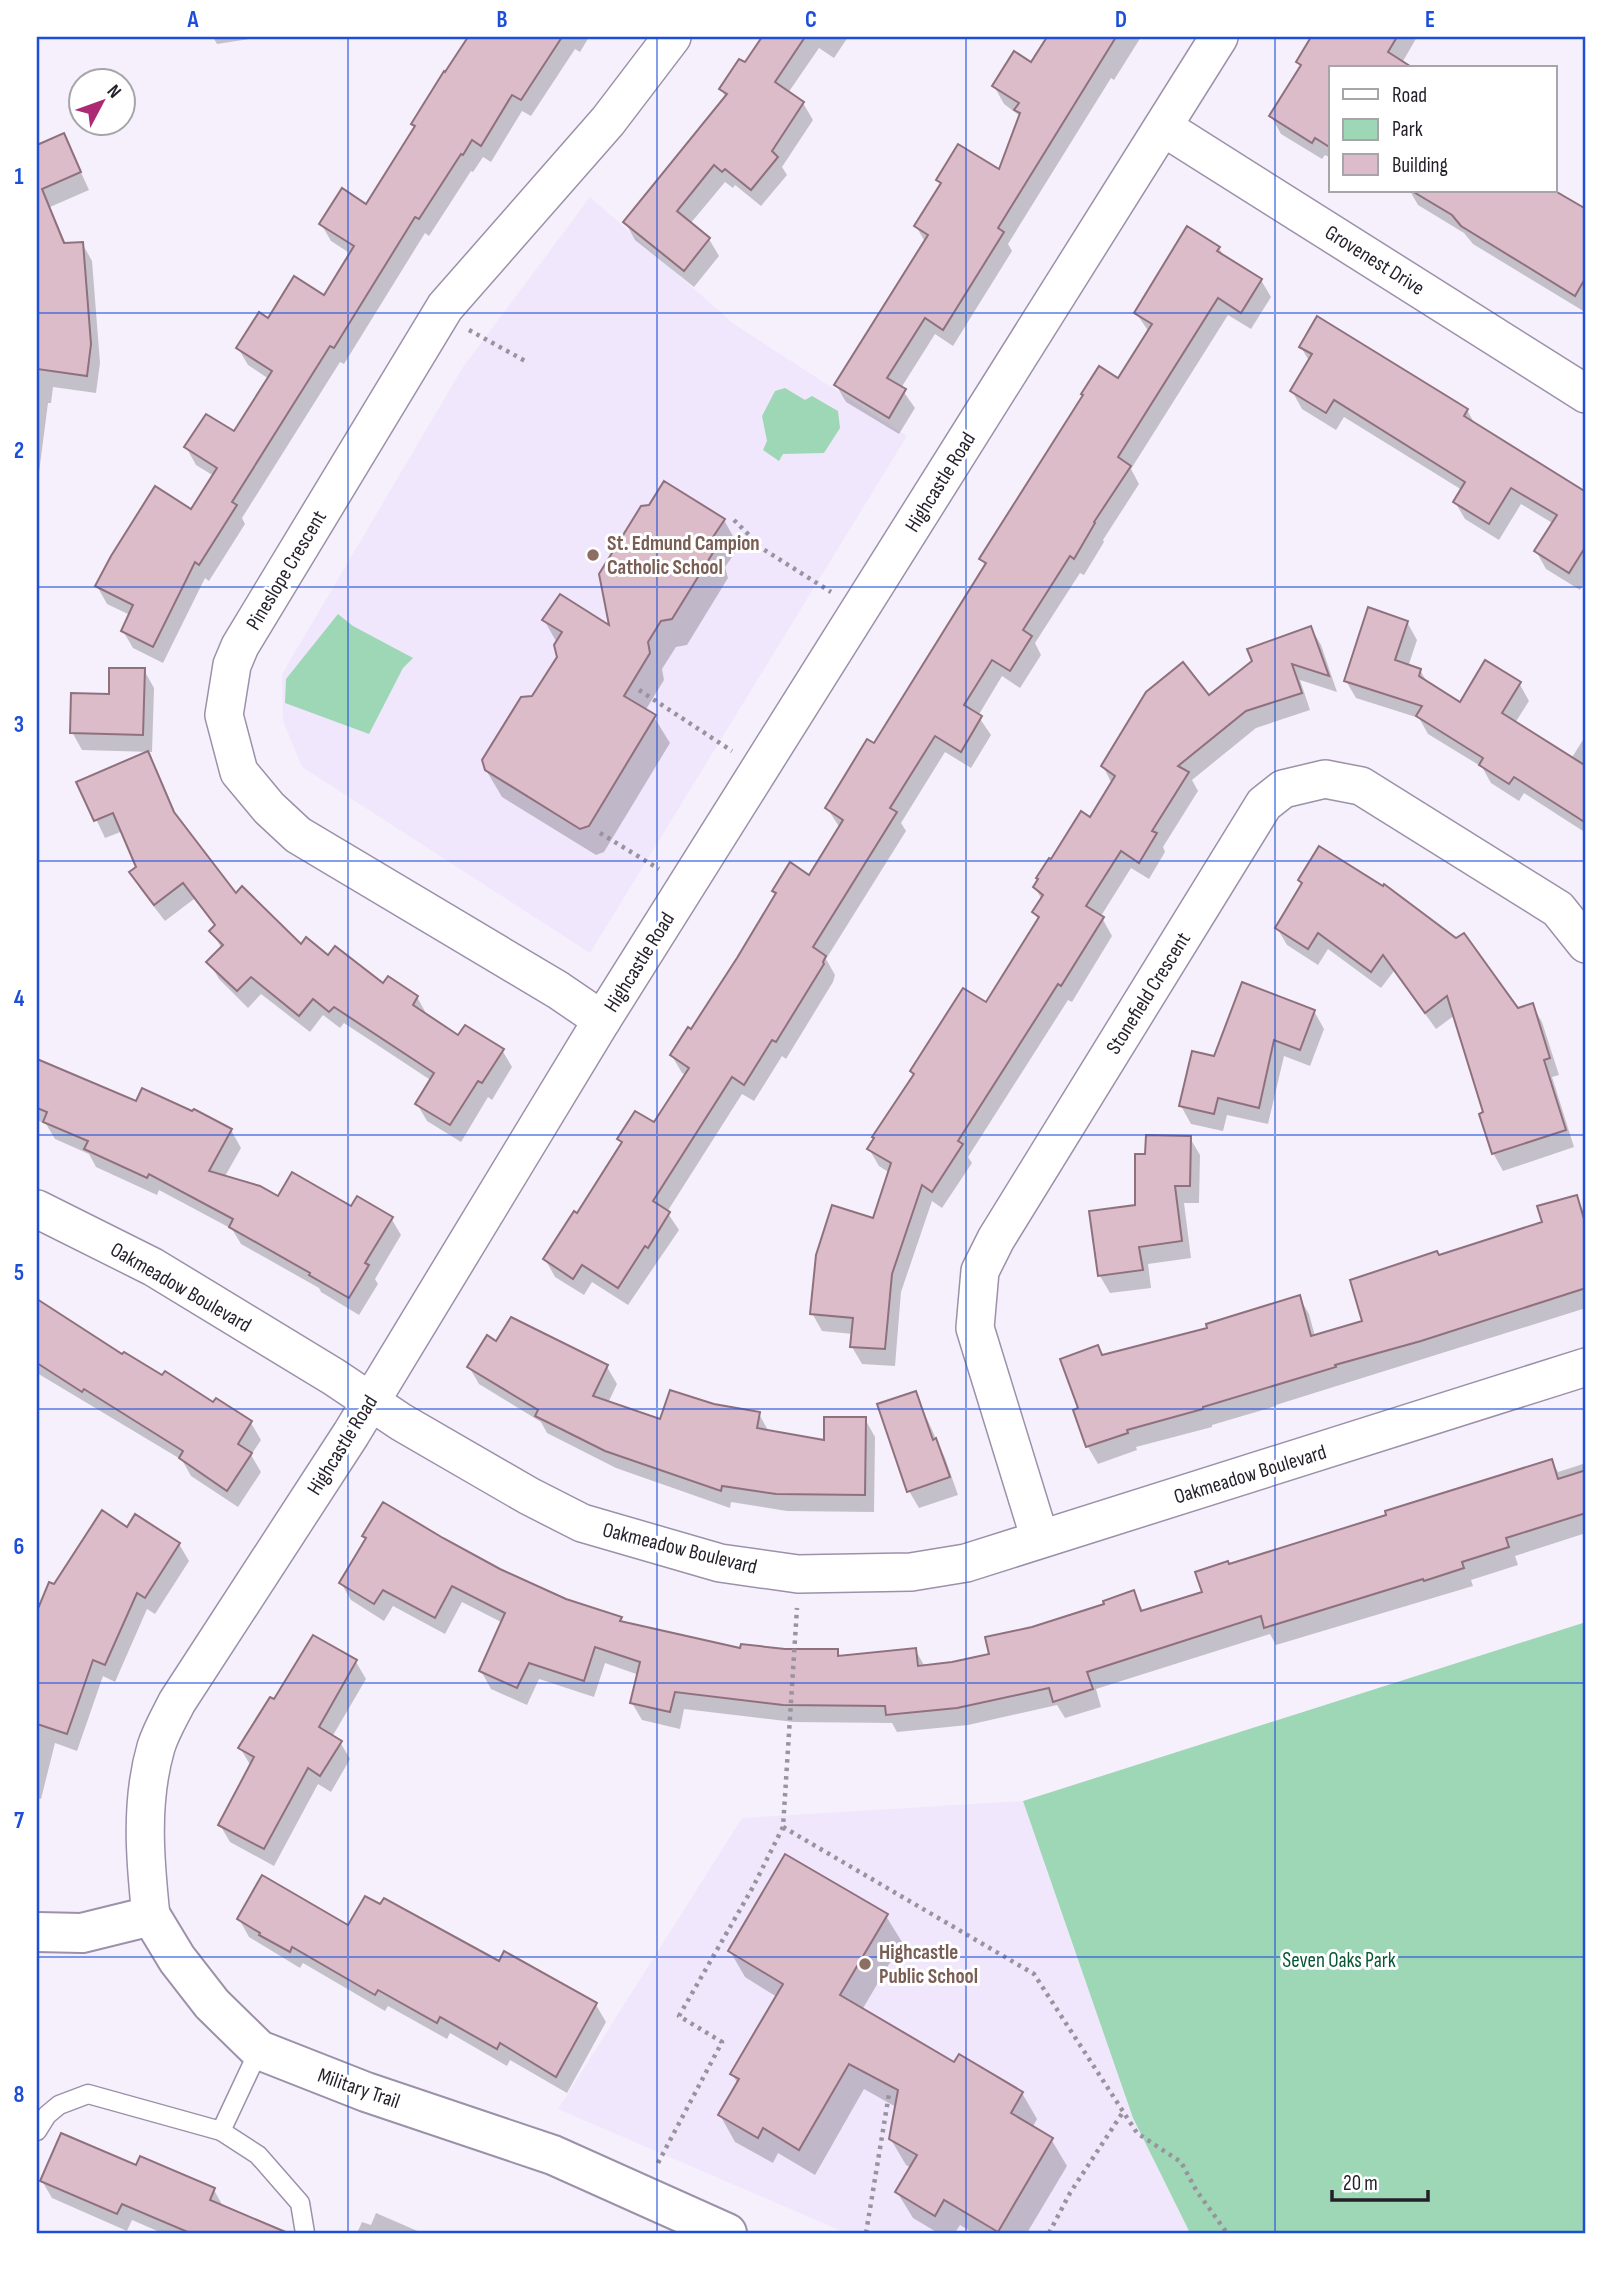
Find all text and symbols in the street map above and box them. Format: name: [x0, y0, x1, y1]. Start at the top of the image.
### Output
text: A: [187, 6, 200, 34]
text: B: [497, 6, 508, 34]
text: C: [805, 6, 817, 34]
text: D: [1115, 6, 1127, 34]
text: E: [1425, 6, 1435, 34]
north arrow: [66, 66, 136, 136]
legend: [1329, 66, 1556, 192]
text: N: [102, 80, 126, 103]
text: Road: [1392, 83, 1427, 108]
text: Park: [1392, 117, 1423, 142]
text: Building: [1392, 153, 1448, 178]
text: 1: [14, 163, 24, 191]
street label: Grovenest Drive: [1320, 220, 1429, 301]
street label: Highcastle Road: [900, 428, 981, 537]
text: 2: [14, 437, 24, 465]
street label: Pineslope Crescent: [241, 506, 332, 635]
place label: St. Edmund Campion Catholic School: [607, 531, 760, 580]
marker: St. Edmund Campion Catholic School: [585, 547, 601, 563]
text: 3: [14, 711, 24, 739]
street label: Highcastle Road: [599, 908, 680, 1017]
street label: Stonefield Crescent: [1101, 928, 1196, 1059]
text: 4: [14, 985, 25, 1013]
street label: Oakmeadow Boulevard: [106, 1237, 255, 1338]
text: 5: [14, 1259, 24, 1287]
street label: Highcastle Road: [302, 1391, 383, 1500]
street label: Oakmeadow Boulevard: [1171, 1439, 1329, 1510]
street label: Oakmeadow Boulevard: [600, 1517, 760, 1580]
text: 6: [14, 1533, 24, 1561]
text: 7: [14, 1807, 24, 1835]
place label: Highcastle Public School: [879, 1940, 978, 1989]
park label: Seven Oaks Park: [1282, 1948, 1396, 1973]
marker: Highcastle Public School: [857, 1956, 873, 1972]
street label: Military Trail: [314, 2063, 403, 2114]
text: 8: [14, 2081, 25, 2109]
scale bar: [1332, 2158, 1429, 2202]
text: 20 m: [1343, 2171, 1378, 2196]

